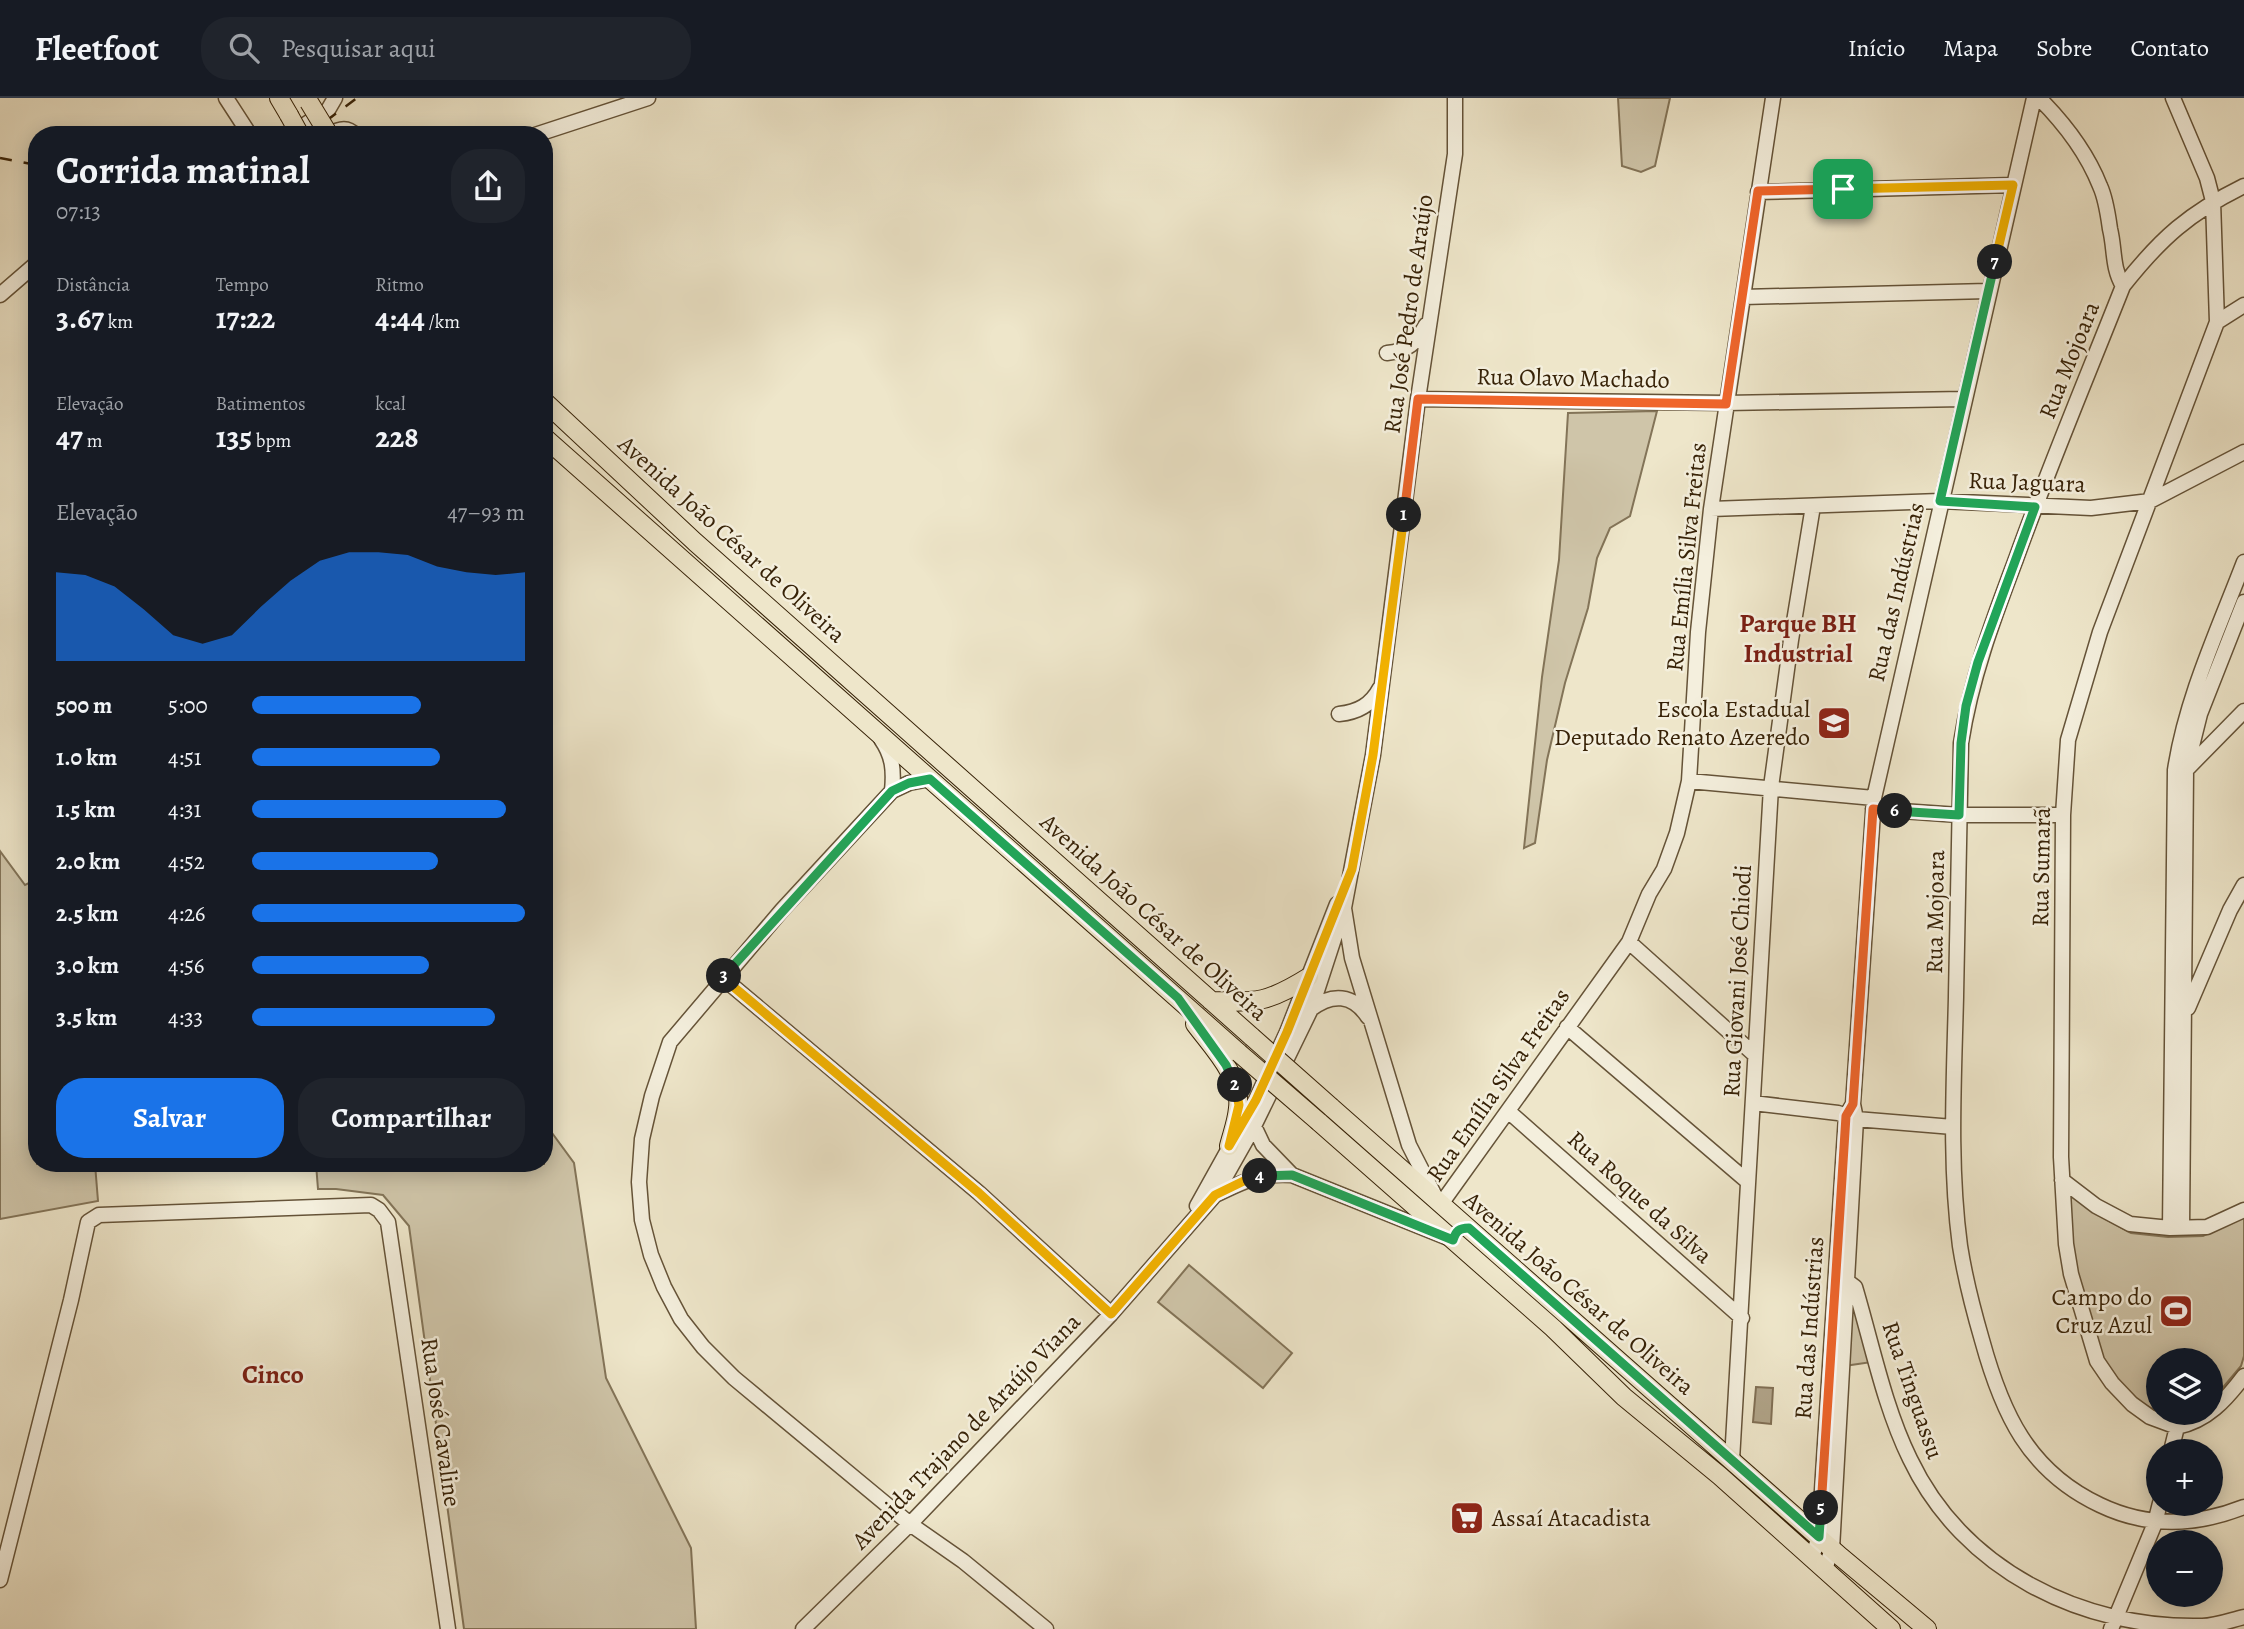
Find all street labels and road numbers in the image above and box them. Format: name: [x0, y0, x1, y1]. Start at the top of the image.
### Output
street label: Rua José Pedro de Araújo: [1375, 192, 1441, 436]
street label: Rua Mojoara: [2031, 296, 2107, 423]
street label: Rua Olavo Machado: [1476, 360, 1670, 396]
street label: Avenida João César de Oliveira: [611, 428, 853, 650]
street label: Rua Emília Silva Freitas: [1658, 441, 1714, 673]
street label: Rua Jaguara: [1968, 464, 2087, 500]
street label: Rua das Indústrias: [1860, 499, 1932, 685]
street label: Avenida João César de Oliveira: [1033, 806, 1275, 1028]
street label: Rua Sumarã: [2024, 806, 2058, 927]
street label: Rua Mojoara: [1918, 849, 1952, 974]
street label: Rua Giovani José Chiodi: [1715, 864, 1759, 1098]
street label: Rua Emília Silva Freitas: [1419, 982, 1577, 1188]
street label: Rua Roque da Silva: [1561, 1123, 1720, 1271]
street label: Avenida João César de Oliveira: [1456, 1183, 1702, 1403]
street label: Rua das Indústrias: [1787, 1236, 1831, 1420]
street label: Avenida Trajano de Araújo Viana: [844, 1305, 1088, 1557]
street label: Rua Tinguassu: [1874, 1317, 1952, 1463]
street label: Rua José Cavaline: [413, 1335, 469, 1509]

